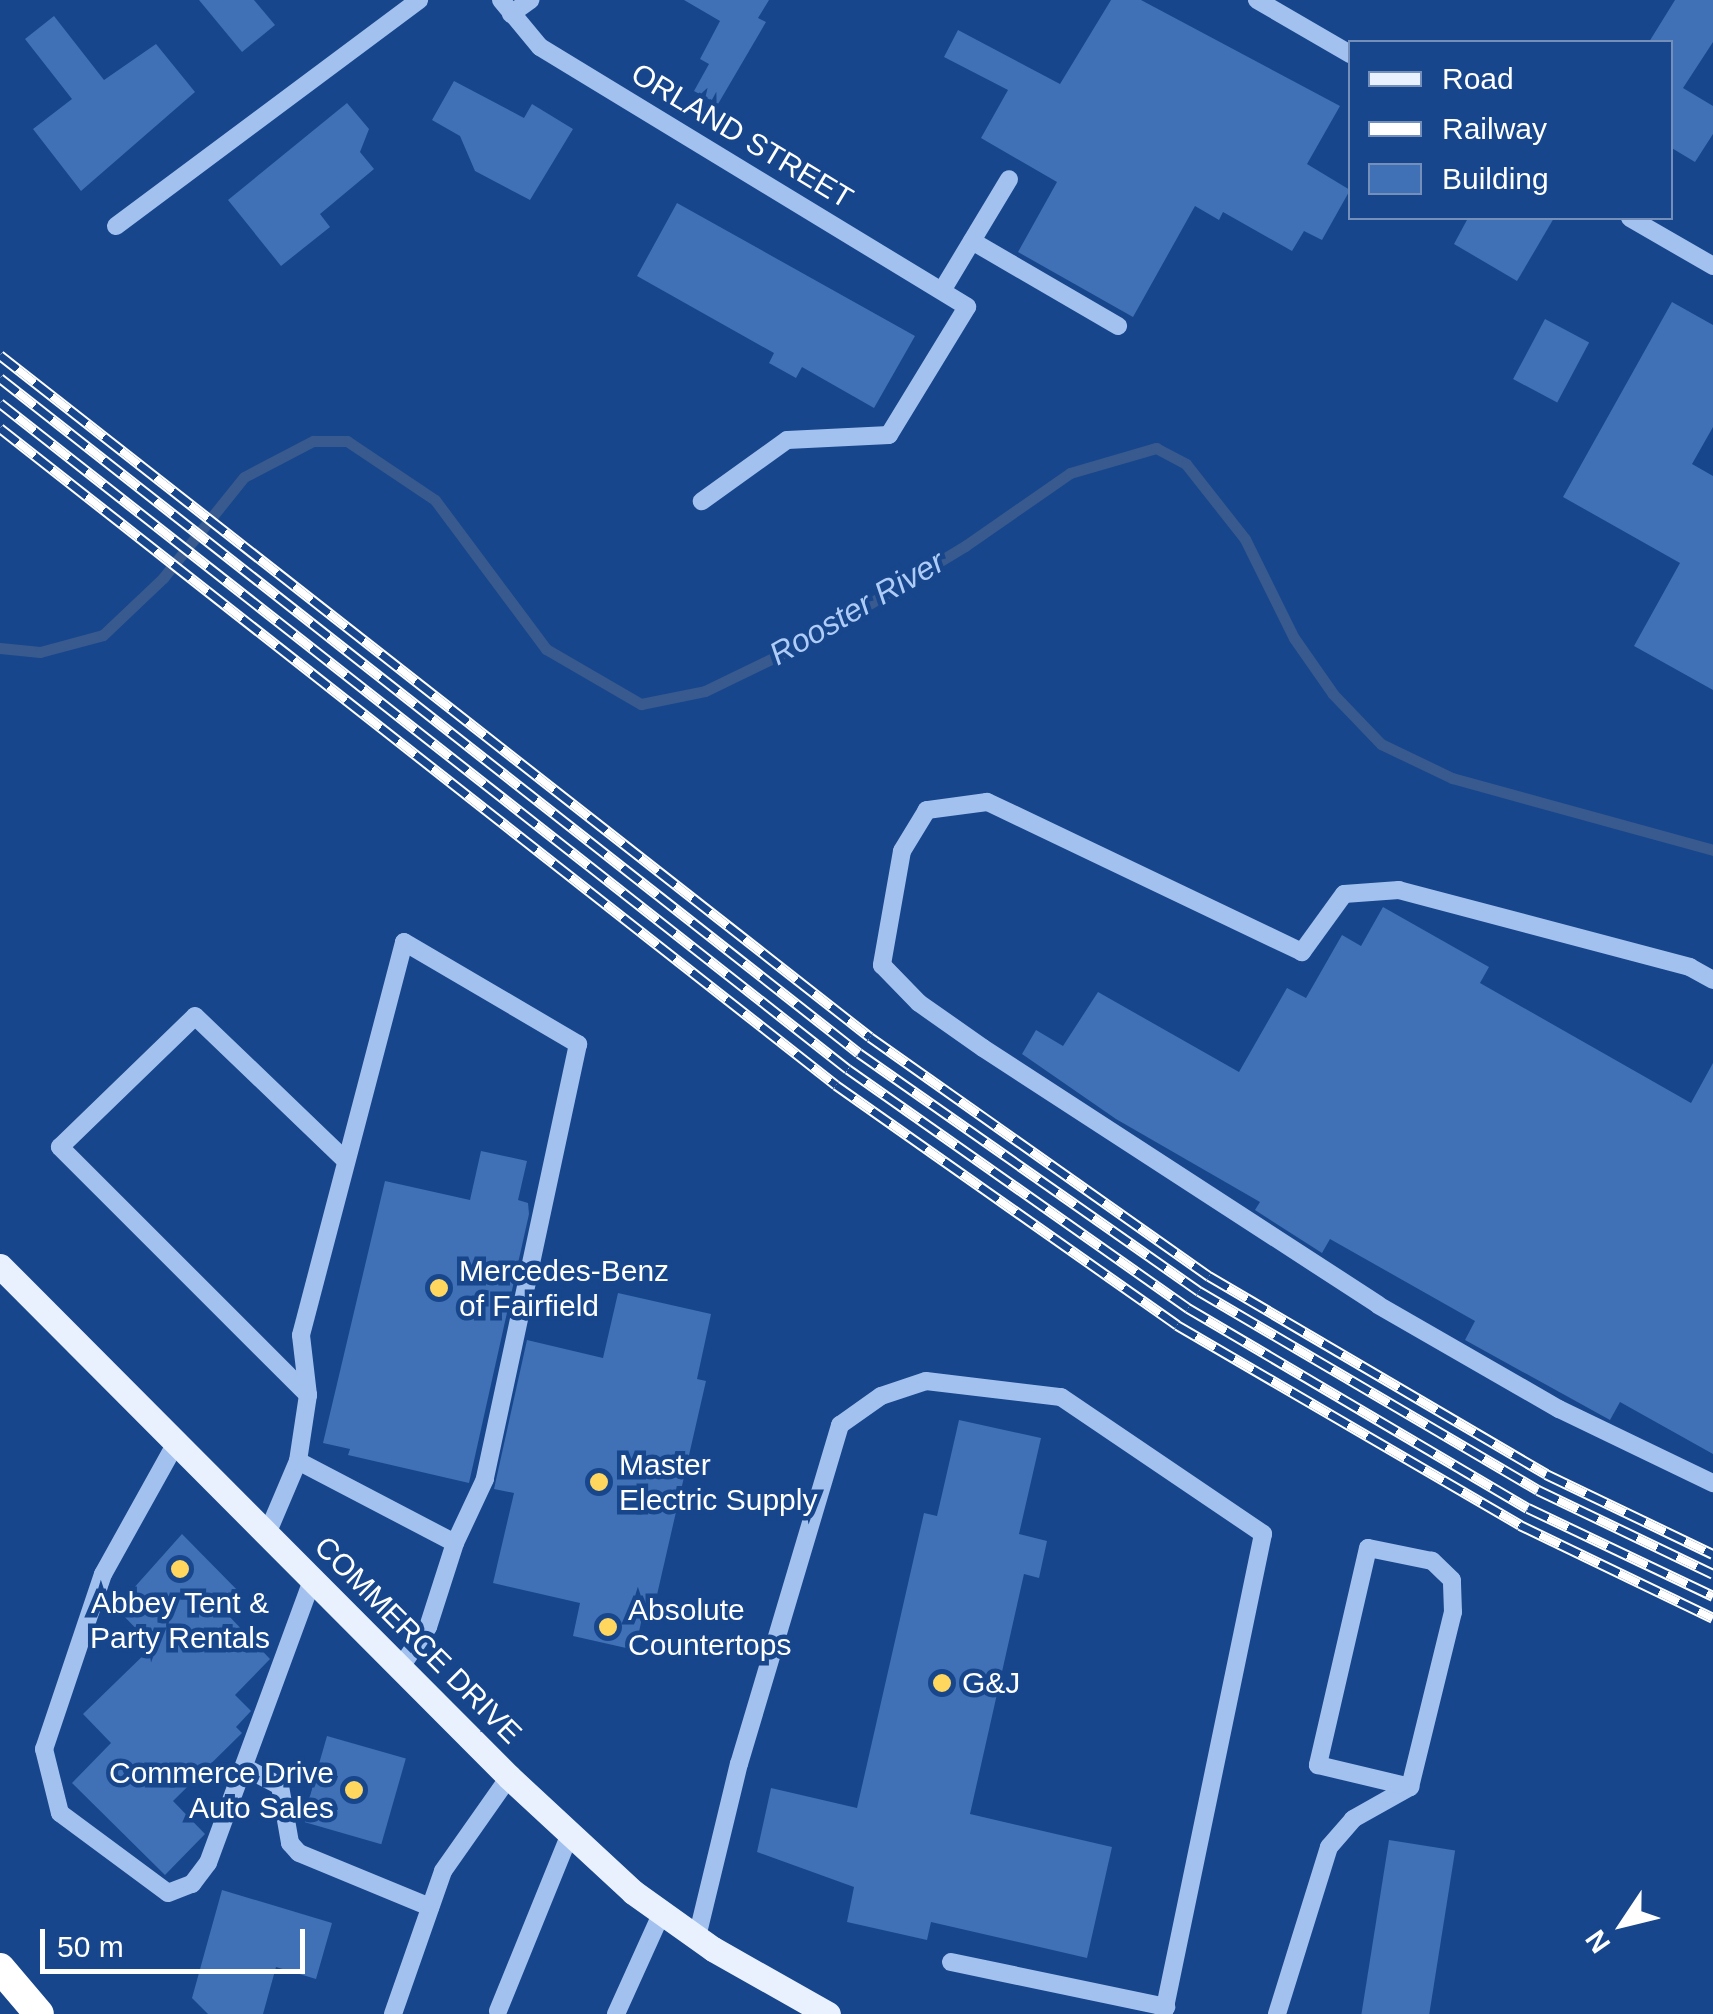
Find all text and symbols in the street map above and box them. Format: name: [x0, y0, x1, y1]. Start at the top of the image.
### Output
legend: [1348, 40, 1673, 220]
street label: ORLAND STREET: [625, 56, 859, 216]
text: Road: [1442, 62, 1514, 95]
text: Railway: [1442, 112, 1547, 145]
text: Building: [1442, 162, 1549, 195]
water label: Rooster River: [763, 542, 951, 674]
place label: Mercedes-Benz of Fairfield: [459, 1253, 669, 1324]
marker: Mercedes-Benz of Fairfield: [428, 1277, 450, 1299]
place label: Master Electric Supply: [619, 1447, 817, 1518]
marker: Master Electric Supply: [588, 1471, 610, 1493]
street label: COMMERCE DRIVE: [307, 1529, 529, 1751]
marker: Abbey Tent & Party Rentals: [169, 1558, 191, 1580]
place label: Abbey Tent & Party Rentals: [90, 1585, 270, 1656]
place label: Absolute Countertops: [628, 1592, 791, 1662]
marker: Absolute Countertops: [597, 1616, 619, 1638]
place label: G&J: [962, 1665, 1020, 1701]
marker: G&J: [931, 1672, 953, 1694]
place label: Commerce Drive Auto Sales: [109, 1755, 334, 1826]
marker: Commerce Drive Auto Sales: [343, 1779, 365, 1801]
north arrow: [1573, 1874, 1673, 1974]
scale bar: [45, 1909, 310, 1971]
text: N: [1580, 1924, 1617, 1959]
text: 50 m: [57, 1930, 124, 1963]

